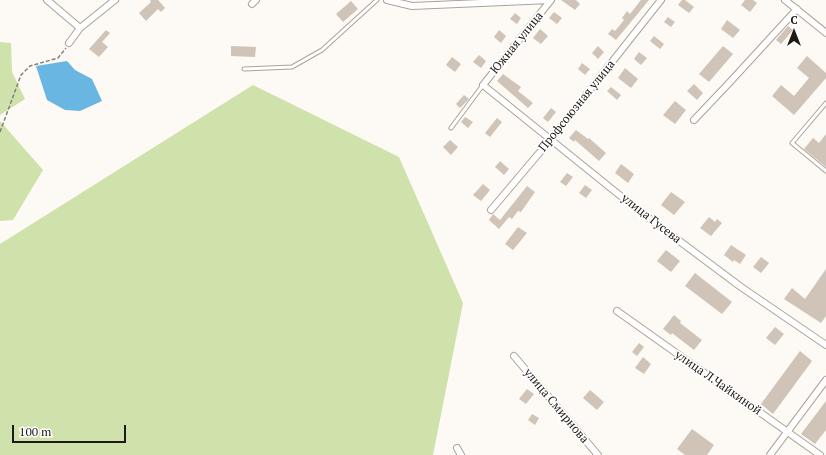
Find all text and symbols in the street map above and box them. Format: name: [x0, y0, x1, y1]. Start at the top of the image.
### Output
street label: Южная улица: [488, 9, 546, 77]
north arrow: [774, 12, 814, 52]
text: С: [790, 13, 798, 27]
street label: Профсоюзная улица: [536, 57, 618, 155]
street label: улица Гусева: [618, 191, 684, 247]
street label: улица Л.Чайкиной: [672, 348, 764, 418]
street label: улица Смирнова: [521, 366, 591, 446]
scale bar: [14, 417, 128, 443]
text: 100 m: [19, 424, 51, 439]

